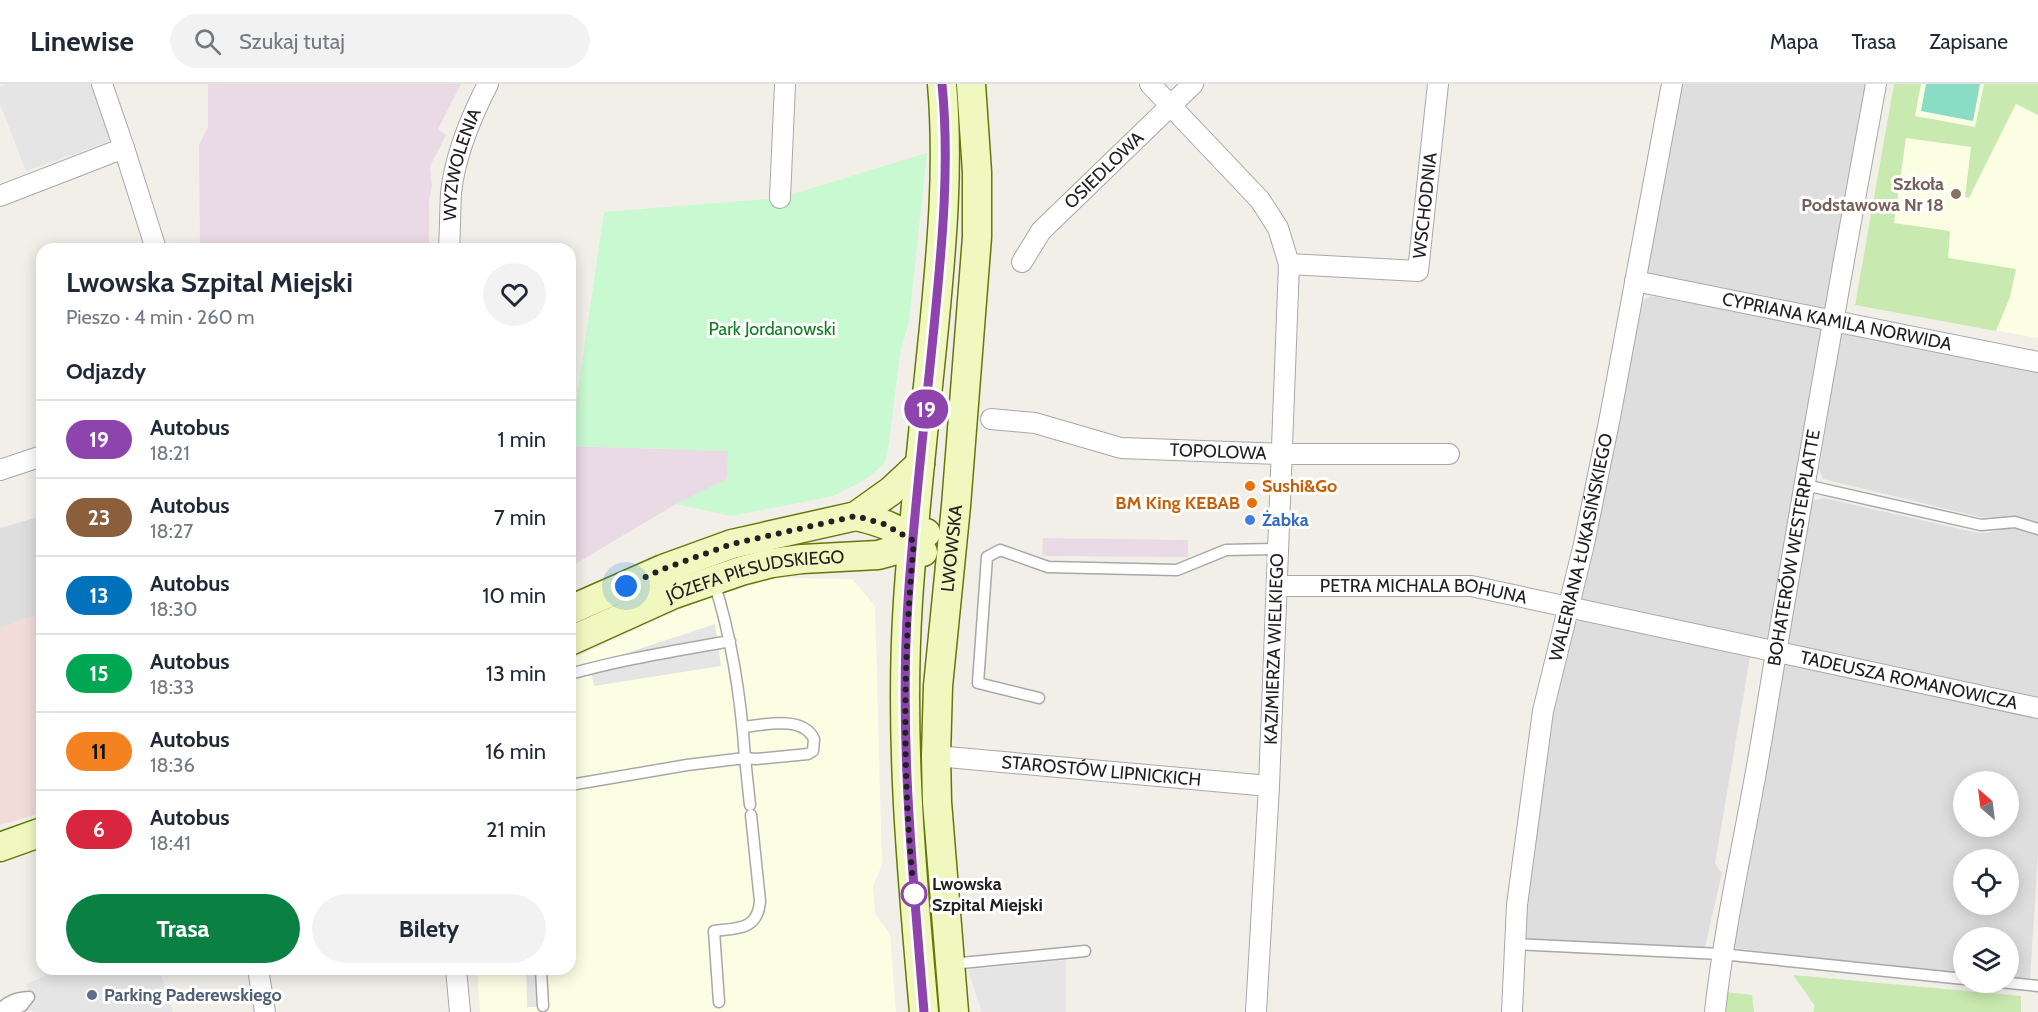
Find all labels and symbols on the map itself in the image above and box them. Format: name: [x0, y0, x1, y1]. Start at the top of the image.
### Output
street label: WYZWOLENIA: [439, 105, 486, 221]
street label: OSIEDLOWA: [1060, 127, 1148, 213]
street label: WSCHODNIA: [1408, 151, 1442, 260]
place label: Szkoła Podstawowa Nr 18: [1801, 173, 1944, 216]
marker: Szkoła Podstawowa Nr 18: [1949, 187, 1963, 201]
street label: CYPRIANA KAMILA NORWIDA: [1720, 288, 1954, 355]
park label: Park Jordanowski: [708, 318, 836, 340]
line badge: 19: [899, 390, 953, 428]
street label: BOHATERÓW WESTERPLATTE: [1763, 428, 1825, 668]
street label: WALERIANA ŁUKASIŃSKIEGO: [1545, 431, 1617, 664]
street label: TOPOLOWA: [1169, 439, 1267, 464]
place label: Sushi&Go: [1262, 475, 1337, 497]
marker: Sushi&Go: [1243, 479, 1257, 493]
place label: BM King KEBAB: [1115, 492, 1240, 514]
marker: BM King KEBAB: [1245, 496, 1259, 510]
street label: LWOWSKA: [936, 504, 967, 593]
place label: Żabka: [1262, 509, 1309, 531]
marker: Żabka: [1243, 513, 1257, 527]
street label: JÓZEFA PIŁSUDSKIEGO: [661, 546, 845, 608]
street label: KAZIMIERZA WIELKIEGO: [1260, 553, 1288, 745]
your location: [611, 571, 641, 601]
street label: PETRA MICHALA BOHUNA: [1320, 574, 1529, 609]
street label: TADEUSZA ROMANOWICZA: [1798, 646, 2020, 714]
street label: STAROSTÓW LIPNICKICH: [1001, 751, 1202, 791]
north arrow: [1953, 771, 2019, 837]
place label: Lwowska Szpital Miejski: [932, 873, 1043, 916]
marker: Lwowska Szpital Miejski: [901, 881, 927, 907]
place label: Parking Paderewskiego: [104, 984, 282, 1006]
marker: Parking Paderewskiego: [85, 988, 99, 1002]

